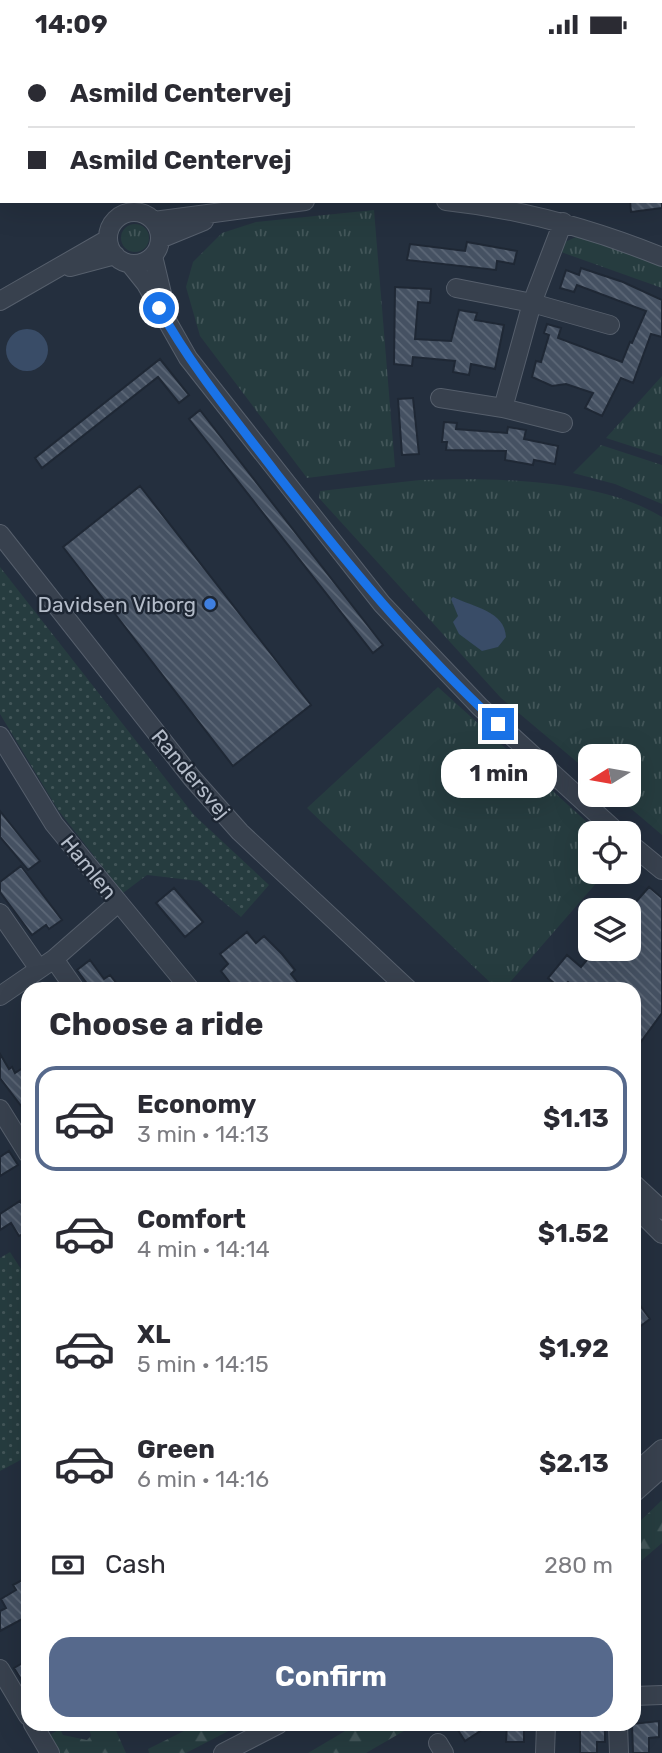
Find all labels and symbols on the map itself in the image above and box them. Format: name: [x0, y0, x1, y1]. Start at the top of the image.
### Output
route start: [143, 292, 175, 324]
place label: Davidsen Viborg: [38, 592, 196, 617]
marker: Davidsen Viborg: [202, 596, 218, 612]
route end: [482, 708, 514, 740]
street label: Randersvej: [146, 724, 236, 824]
north arrow: [578, 744, 640, 807]
callout: 1 min: [440, 749, 556, 797]
street label: Hamlen: [56, 830, 122, 904]

